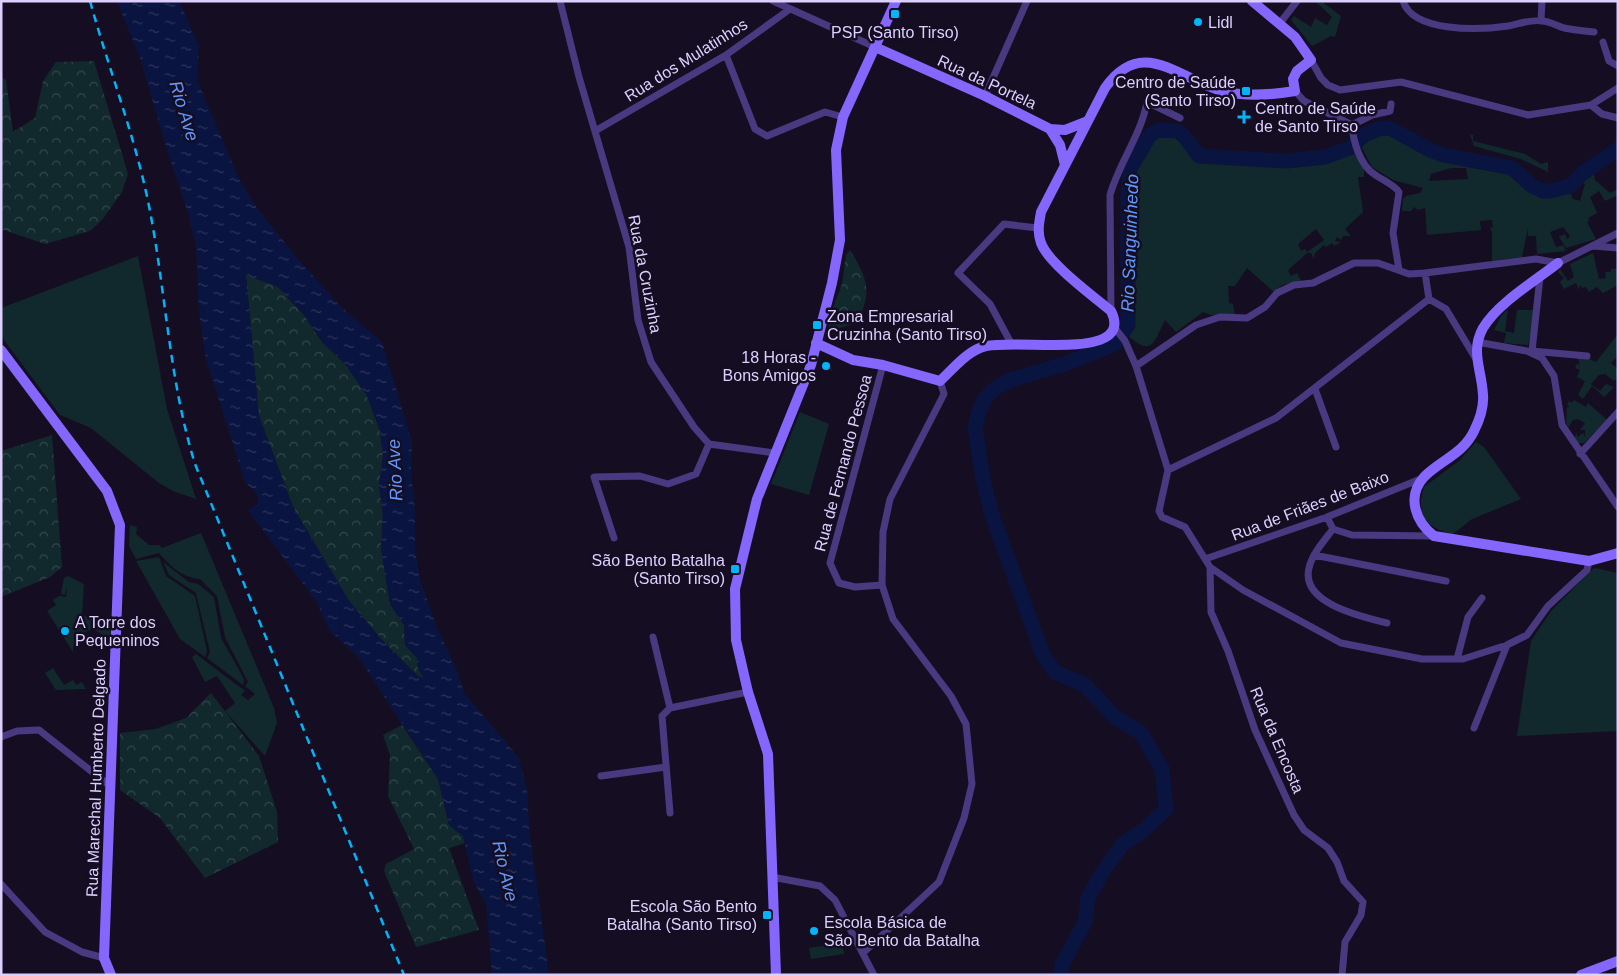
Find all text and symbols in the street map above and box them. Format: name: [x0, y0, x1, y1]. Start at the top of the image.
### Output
marker: PSP (Santo Tirso): [889, 8, 901, 20]
place label: Lidl: [1208, 14, 1233, 31]
street label: Rua dos Mulatinhos: [622, 15, 750, 105]
marker: Lidl: [1192, 16, 1204, 28]
place label: PSP (Santo Tirso): [831, 24, 959, 41]
street label: Rua da Portela: [935, 52, 1039, 112]
place label: Centro de Saúde (Santo Tirso): [1115, 74, 1236, 109]
water label: Rio Ave: [165, 78, 203, 144]
marker: Centro de Saúde (Santo Tirso): [1240, 85, 1252, 97]
place label: Centro de Saúde de Santo Tirso: [1255, 100, 1376, 135]
marker: Centro de Saúde de Santo Tirso: [1237, 110, 1251, 124]
water label: Rio Sanguinhedo: [1118, 174, 1142, 312]
street label: Rua da Cruzinha: [625, 213, 665, 335]
place label: Zona Empresarial Cruzinha (Santo Tirso): [827, 308, 987, 343]
marker: Zona Empresarial Cruzinha (Santo Tirso): [811, 319, 823, 331]
place label: 18 Horas - Bons Amigos: [723, 349, 816, 384]
marker: 18 Horas - Bons Amigos: [820, 360, 832, 372]
street label: Rua de Fernando Pessoa: [811, 373, 875, 553]
water label: Rio Ave: [383, 438, 407, 502]
street label: Rua de Friães de Baixo: [1229, 468, 1391, 544]
place label: São Bento Batalha (Santo Tirso): [592, 552, 725, 587]
marker: São Bento Batalha (Santo Tirso): [729, 563, 741, 575]
place label: A Torre dos Pequeninos: [75, 614, 160, 649]
marker: A Torre dos Pequeninos: [59, 625, 71, 637]
street label: Rua Marechal Humberto Delgado: [83, 659, 109, 897]
street label: Rua da Encosta: [1247, 684, 1307, 796]
water label: Rio Ave: [488, 839, 522, 903]
place label: Escola São Bento Batalha (Santo Tirso): [607, 898, 757, 933]
marker: Escola São Bento Batalha (Santo Tirso): [761, 909, 773, 921]
place label: Escola Básica de São Bento da Batalha: [824, 914, 980, 949]
marker: Escola Básica de São Bento da Batalha: [808, 925, 820, 937]

